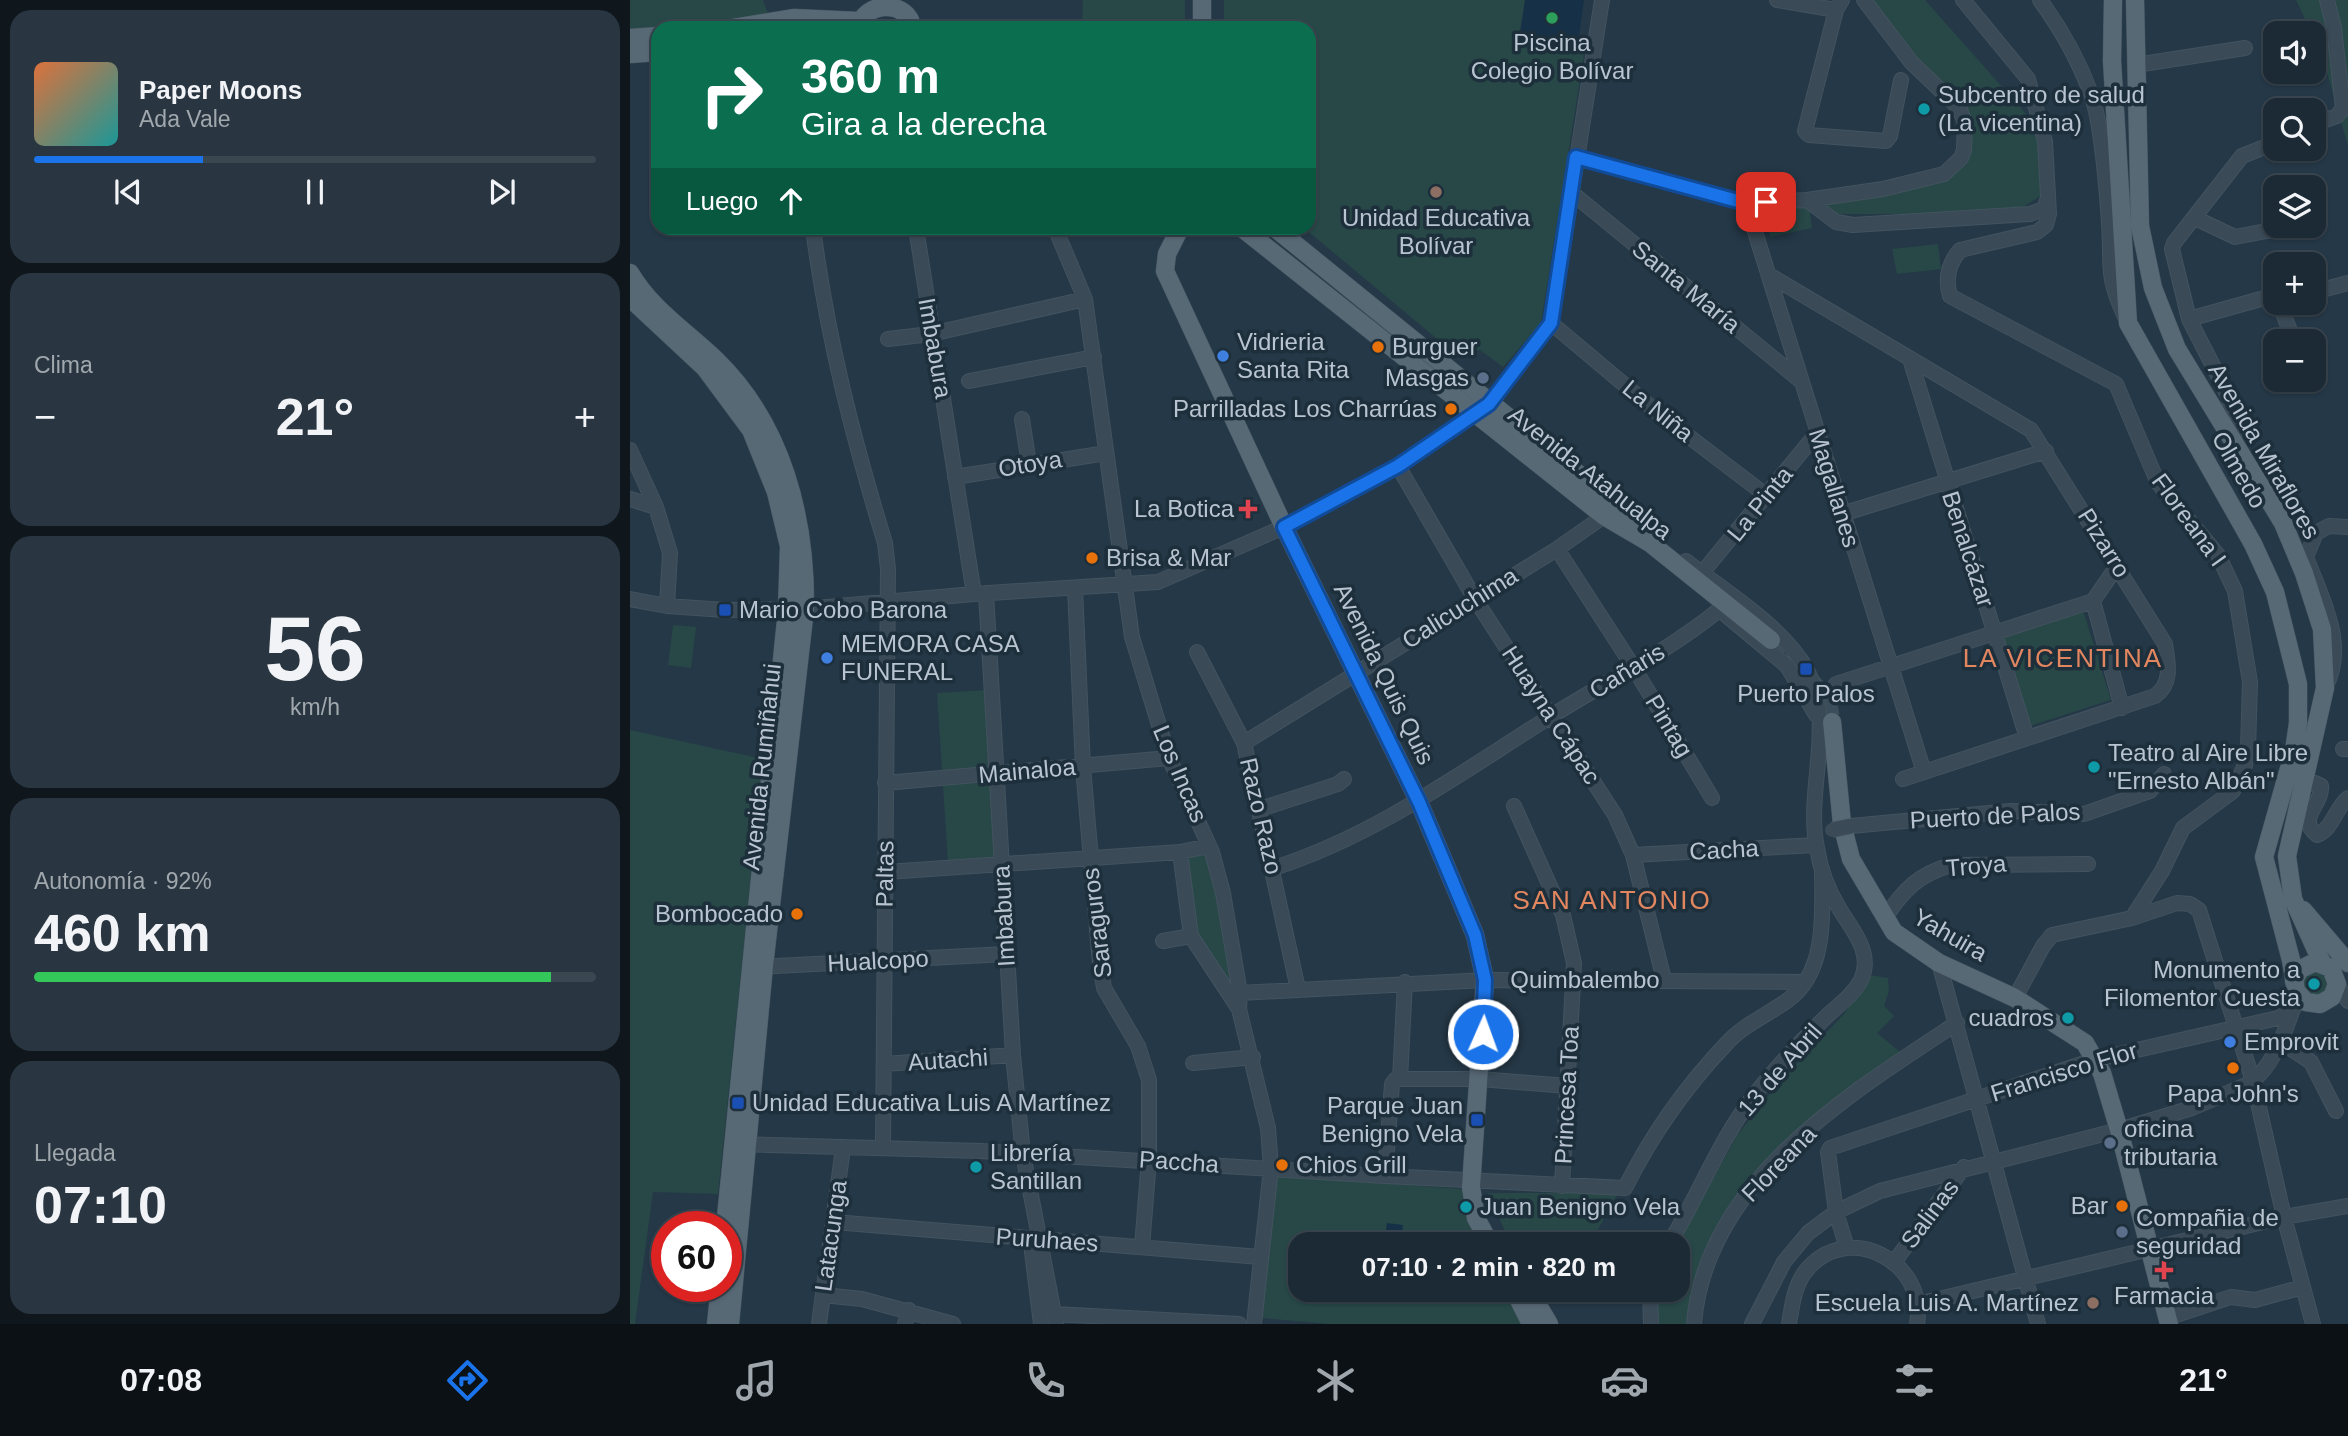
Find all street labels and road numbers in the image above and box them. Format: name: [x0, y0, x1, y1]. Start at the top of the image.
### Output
street label: Santa María: [1627, 235, 1746, 339]
street label: Imbabura: [913, 296, 958, 401]
street label: Avenida Miraflores: [2203, 358, 2326, 543]
street label: La Niña: [1618, 374, 1699, 448]
street label: Avenida Atahualpa: [1503, 400, 1678, 545]
street label: Magallanes: [1804, 425, 1865, 550]
street label: Olmedo: [2207, 427, 2272, 513]
street label: Otoya: [996, 445, 1064, 482]
street label: La Pinta: [1721, 460, 1798, 546]
street label: Floreana I: [2147, 468, 2232, 571]
street label: Benalcázar: [1937, 488, 2000, 610]
street label: Pizarro: [2073, 503, 2136, 582]
street label: Calicuchima: [1397, 561, 1523, 654]
street label: Avenida Quis Quis: [1329, 579, 1440, 769]
street label: Cañaris: [1584, 638, 1669, 703]
street label: Huayna Cápac: [1497, 641, 1606, 789]
street label: Avenida Rumiñahui: [737, 662, 786, 872]
street label: Pintag: [1640, 690, 1699, 762]
street label: Los Incas: [1148, 721, 1213, 826]
street label: Mainaloa: [977, 753, 1077, 788]
street label: Razo Razo: [1235, 755, 1288, 877]
street label: Puerto de Palos: [1909, 798, 2081, 833]
street label: Cacha: [1689, 834, 1760, 865]
street label: Paltas: [870, 840, 899, 908]
street label: Troya: [1945, 849, 2008, 882]
street label: Imbabura: [987, 864, 1020, 967]
street label: Saraguros: [1076, 866, 1117, 980]
street label: Yahuira: [1908, 903, 1993, 967]
street label: Hualcopo: [827, 944, 929, 977]
street label: Quimbalembo: [1510, 966, 1660, 993]
street label: 13 de Abril: [1732, 1018, 1827, 1121]
street label: Princesa Toa: [1549, 1025, 1584, 1165]
street label: Francisco Flor: [1987, 1036, 2140, 1107]
street label: Autachi: [907, 1043, 989, 1076]
street label: Floreana: [1736, 1120, 1822, 1207]
street label: Paccha: [1138, 1145, 1221, 1178]
street label: Salinas: [1895, 1174, 1964, 1253]
street label: Latacunga: [809, 1178, 852, 1293]
street label: Puruhaes: [995, 1222, 1099, 1257]

